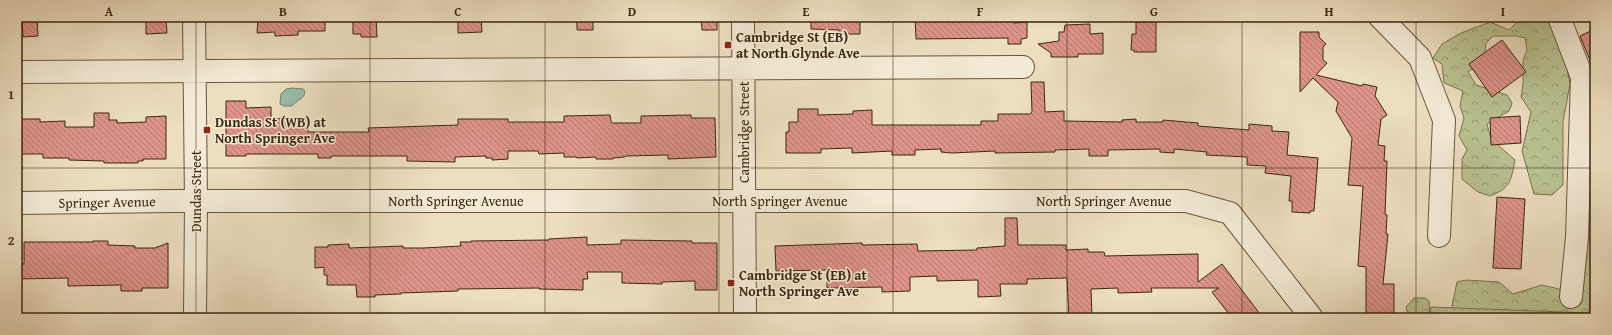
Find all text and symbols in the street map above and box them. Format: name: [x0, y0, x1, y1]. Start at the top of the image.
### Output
text: A: [105, 2, 114, 21]
text: B: [279, 2, 287, 21]
text: C: [454, 2, 462, 21]
text: D: [628, 2, 636, 21]
text: E: [803, 2, 810, 21]
text: F: [977, 2, 984, 21]
text: G: [1150, 2, 1158, 21]
text: H: [1324, 2, 1334, 21]
text: I: [1501, 2, 1505, 21]
place label: Cambridge St (EB) at North Glynde Ave: [736, 27, 860, 63]
marker: Cambridge St (EB) at North Glynde Ave: [723, 40, 733, 50]
street label: Cambridge Street: [734, 81, 754, 183]
text: 1: [8, 85, 14, 104]
place label: Dundas St (WB) at North Springer Ave: [215, 112, 335, 148]
marker: Dundas St (WB) at North Springer Ave: [202, 125, 212, 135]
street label: Dundas Street: [186, 150, 206, 232]
street label: Springer Avenue: [58, 191, 156, 213]
street label: North Springer Avenue: [388, 191, 524, 211]
street label: North Springer Avenue: [712, 191, 848, 211]
street label: North Springer Avenue: [1036, 191, 1172, 211]
text: 2: [8, 231, 15, 250]
place label: Cambridge St (EB) at North Springer Ave: [739, 265, 867, 301]
marker: Cambridge St (EB) at North Springer Ave: [726, 278, 736, 288]

